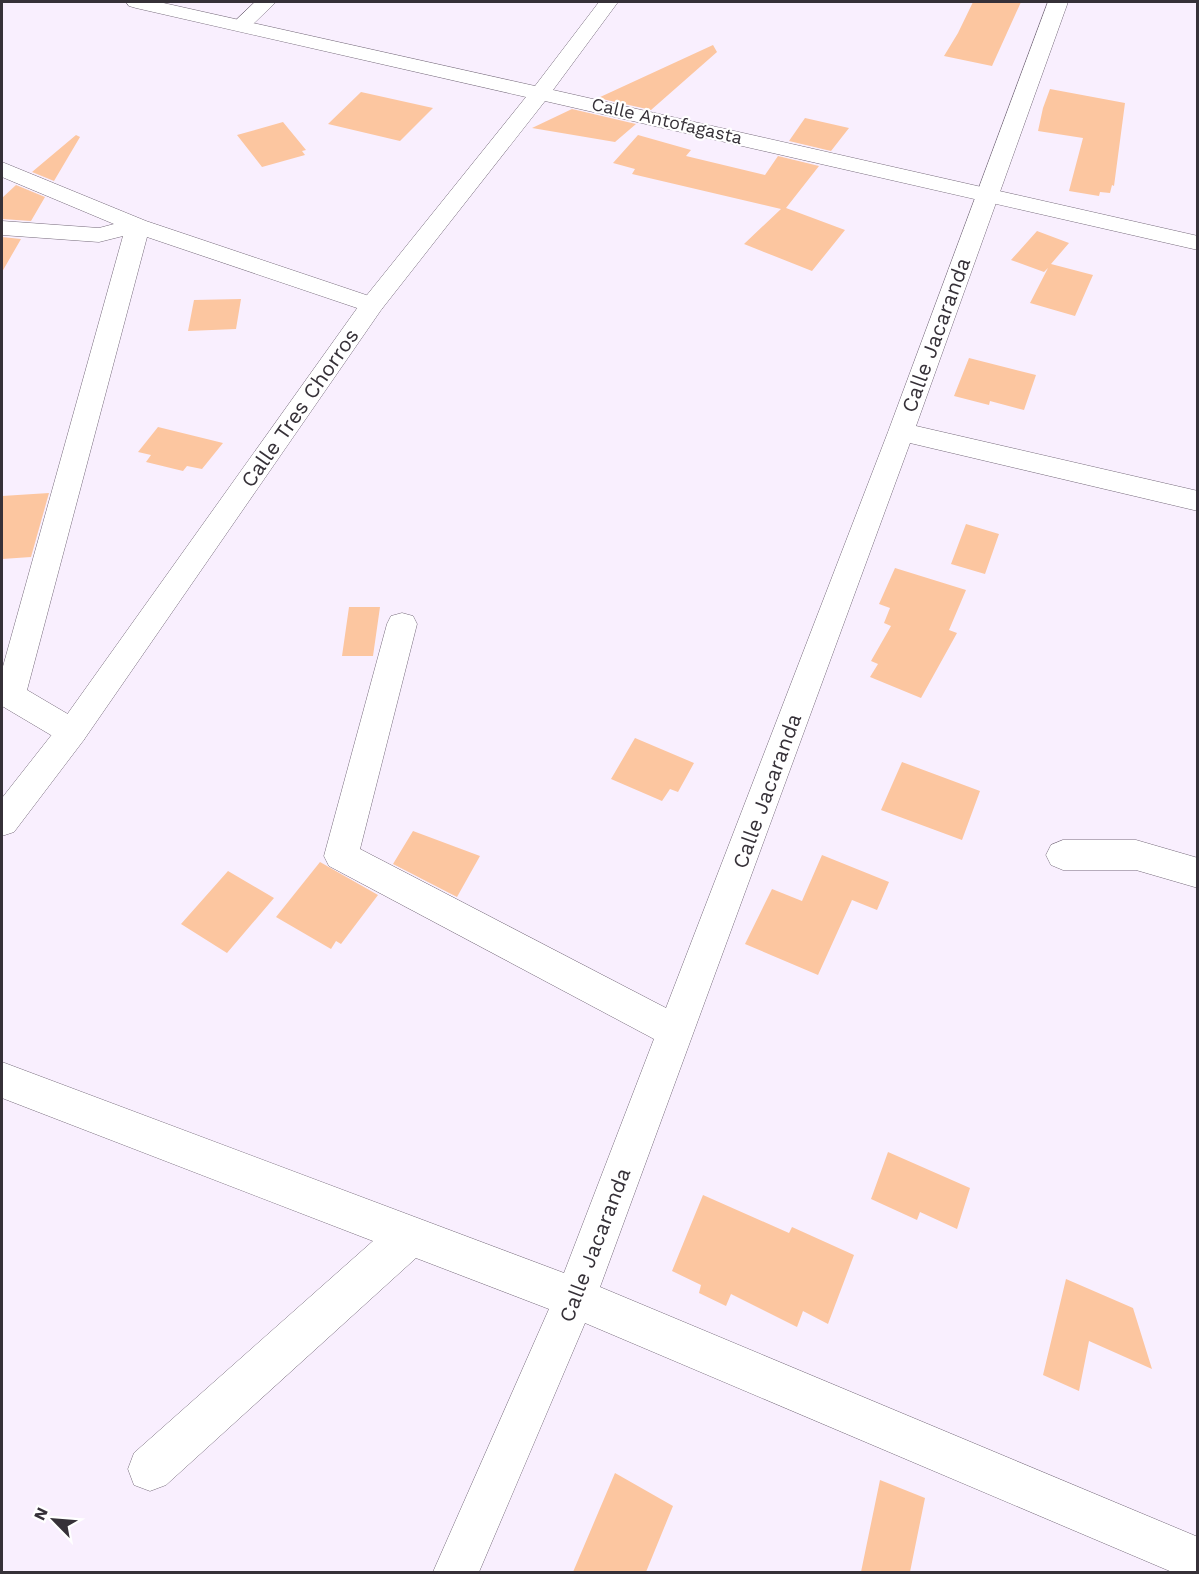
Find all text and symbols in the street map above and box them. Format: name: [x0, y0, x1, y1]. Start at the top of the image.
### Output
street label: Calle Antofagasta: [590, 93, 745, 148]
street label: Calle Jacaranda: [896, 254, 975, 416]
street label: Calle Tres Chorros: [235, 323, 364, 492]
street label: Calle Jacaranda: [727, 710, 806, 872]
street label: Calle Jacaranda: [554, 1164, 635, 1325]
north arrow: [24, 1490, 84, 1550]
text: N: [30, 1504, 52, 1523]

